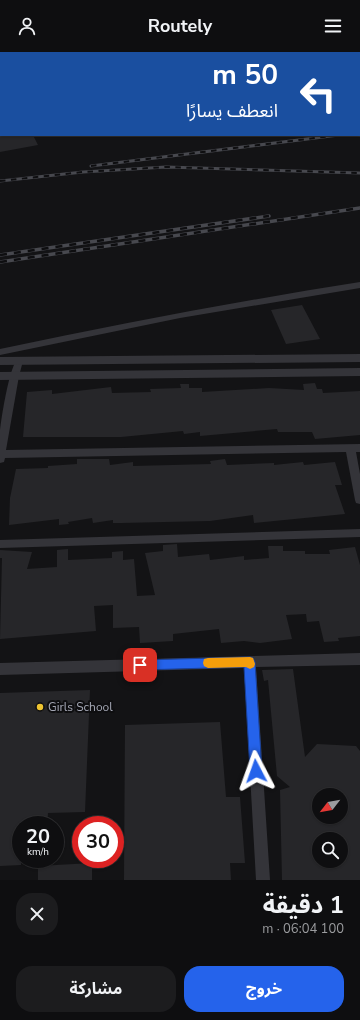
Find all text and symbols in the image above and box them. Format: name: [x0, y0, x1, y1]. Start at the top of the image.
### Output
text: Routely: [148, 14, 212, 38]
icon: person: [16, 15, 38, 37]
icon: menu: [322, 15, 344, 37]
text: 50 m: [212, 56, 278, 94]
icon: left: [292, 68, 344, 120]
text: انعطف يسارًا: [186, 99, 278, 123]
pin: [123, 648, 157, 682]
icon: arrive: [129, 654, 151, 676]
place label: Girls School: [48, 699, 113, 715]
marker: Girls School: [35, 702, 45, 712]
position arrow: [235, 750, 277, 792]
north arrow: [312, 788, 348, 824]
map controls: [312, 788, 348, 868]
speed limit sign: 30: [72, 816, 124, 868]
text: 20: [26, 823, 50, 850]
button: search: [312, 832, 348, 868]
text: km/h: [27, 845, 49, 859]
text: 1 دقيقة: [263, 889, 344, 921]
button: close: [16, 893, 58, 935]
text: 100 m · 06:04: [262, 920, 344, 938]
button: مشاركة: [16, 966, 176, 1012]
button: خروج: [184, 966, 344, 1012]

